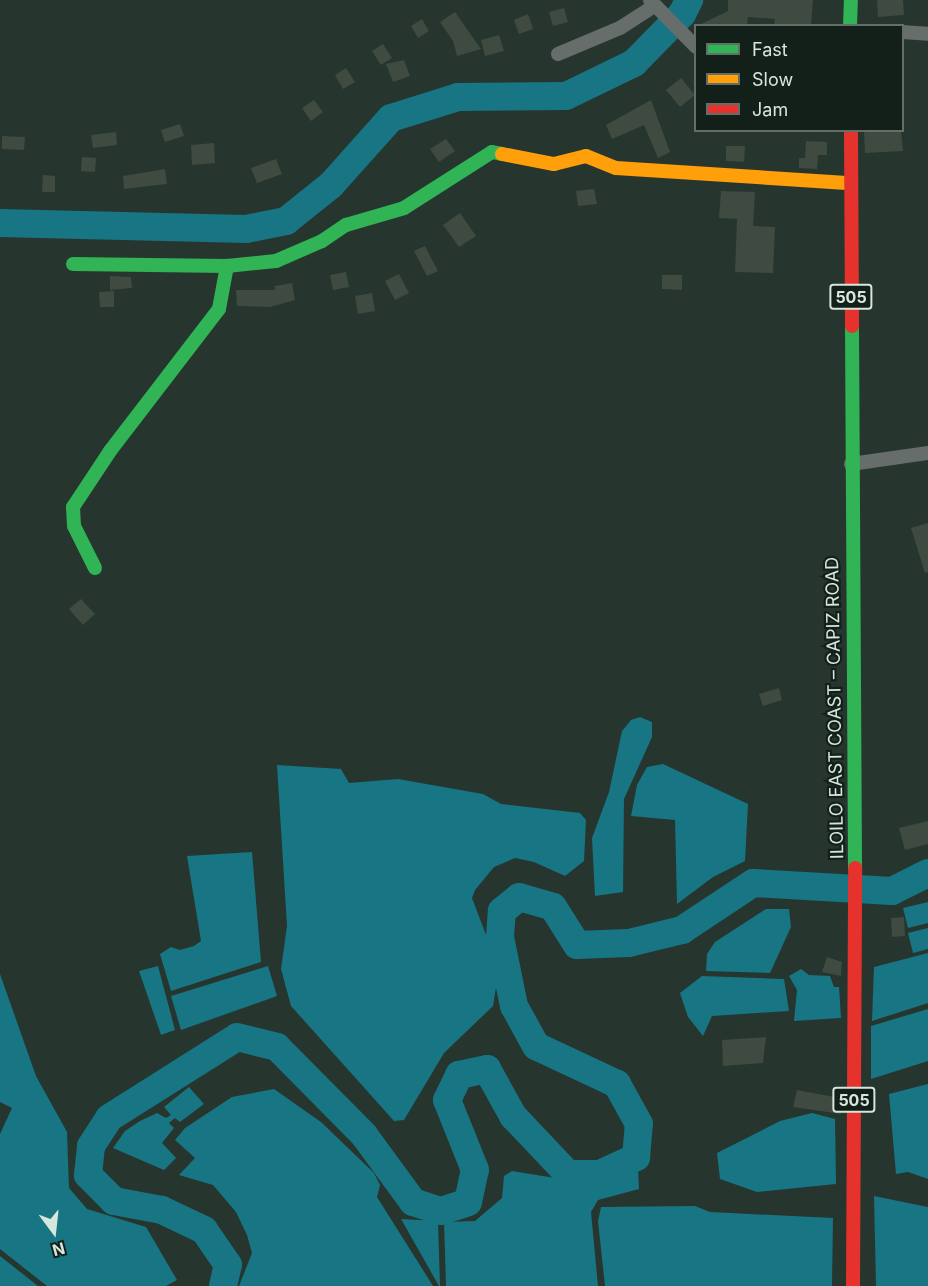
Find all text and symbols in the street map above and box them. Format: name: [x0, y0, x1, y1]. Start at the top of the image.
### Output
legend: [694, 24, 904, 132]
text: Fast: [752, 39, 788, 60]
text: Slow: [752, 69, 793, 90]
text: Jam: [752, 99, 788, 120]
road number: 505: [828, 284, 874, 310]
street label: ILOILO EAST COAST – CAPIZ ROAD: [822, 557, 848, 859]
road number: 505: [832, 1087, 876, 1113]
north arrow: [24, 1202, 84, 1262]
text: N: [50, 1238, 67, 1261]

